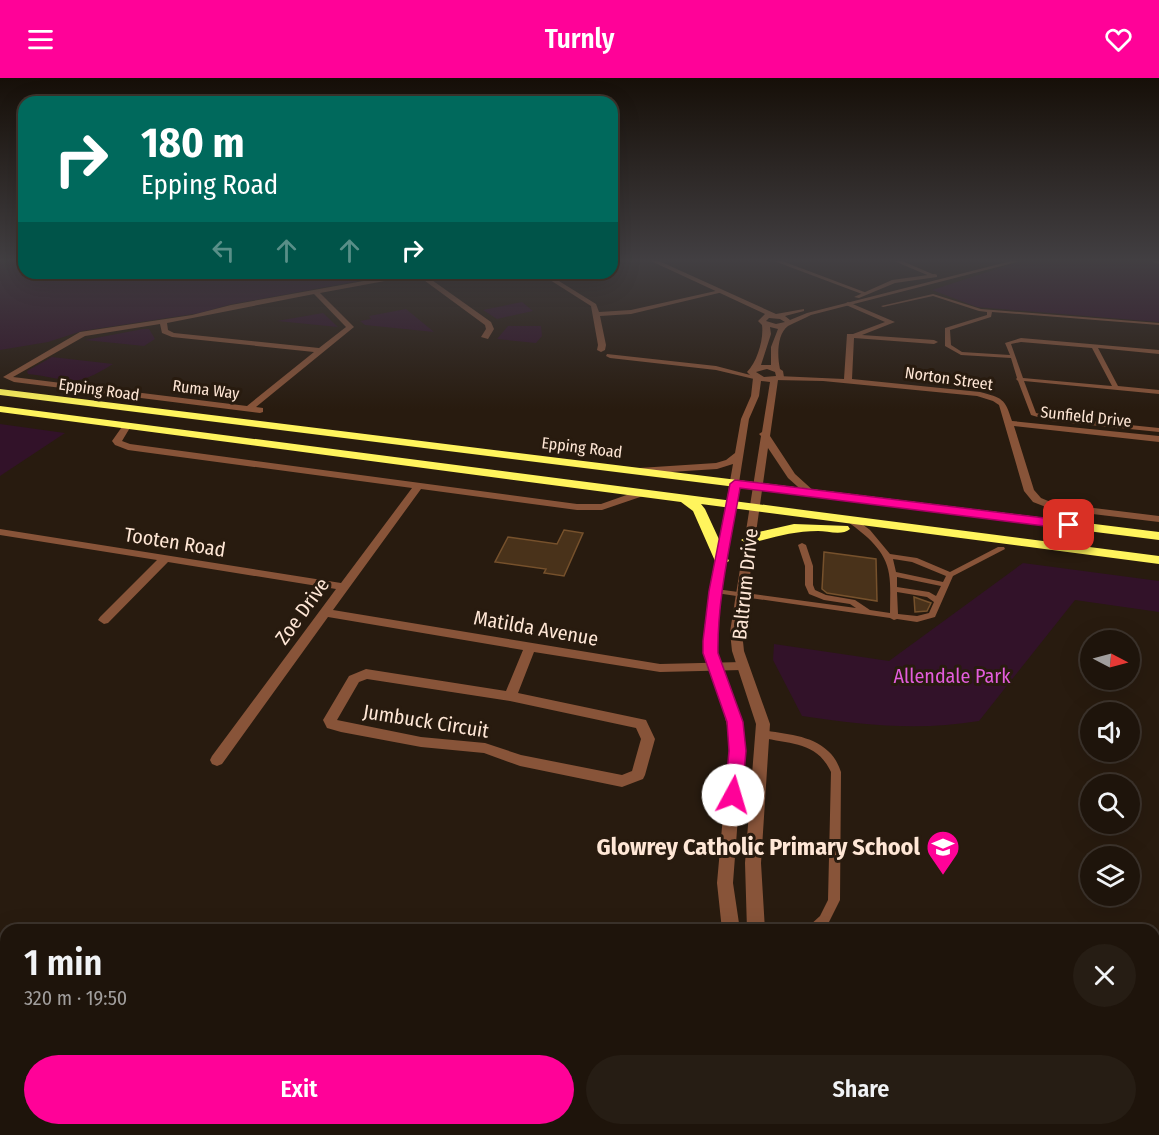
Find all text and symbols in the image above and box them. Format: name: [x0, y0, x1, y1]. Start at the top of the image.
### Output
icon: menu: [24, 23, 57, 56]
text: Turnly: [545, 23, 614, 55]
icon: heart: [1102, 23, 1135, 56]
text: 180 m: [141, 118, 245, 168]
icon: right: [42, 120, 120, 198]
text: Epping Road: [141, 169, 278, 201]
icon: left: [207, 234, 240, 267]
icon: ahead: [270, 234, 303, 267]
icon: ahead: [333, 234, 366, 267]
icon: right: [396, 234, 429, 267]
street label: Norton Street: [904, 363, 995, 394]
street label: Epping Road: [57, 374, 140, 405]
street label: Ruma Way: [171, 376, 241, 403]
street label: Sunfield Drive: [1040, 402, 1132, 431]
street label: Epping Road: [540, 433, 623, 462]
pin: [1043, 499, 1094, 550]
icon: arrive: [1052, 508, 1085, 541]
street label: Tooten Road: [123, 522, 227, 562]
street label: Baltrum Drive: [727, 527, 763, 641]
street label: Zoe Drive: [270, 573, 334, 649]
street label: Matilda Avenue: [472, 605, 600, 651]
north arrow: [1080, 630, 1140, 690]
map controls: [1080, 630, 1140, 906]
park label: Allendale Park: [894, 664, 1011, 688]
street label: Jumbuck Circuit: [361, 699, 491, 743]
button: sound: [1080, 702, 1140, 762]
position arrow: [701, 763, 765, 827]
button: search: [1080, 774, 1140, 834]
school or university icon: Glowrey Catholic Primary School: [925, 829, 961, 876]
place label: Glowrey Catholic Primary School: [597, 833, 920, 861]
button: layers: [1080, 846, 1140, 906]
text: 1 min: [24, 941, 102, 985]
button: close: [1073, 944, 1136, 1007]
text: 320 m · 19:50: [24, 986, 127, 1010]
button: Exit: [24, 1055, 574, 1124]
button: Share: [586, 1055, 1136, 1124]

